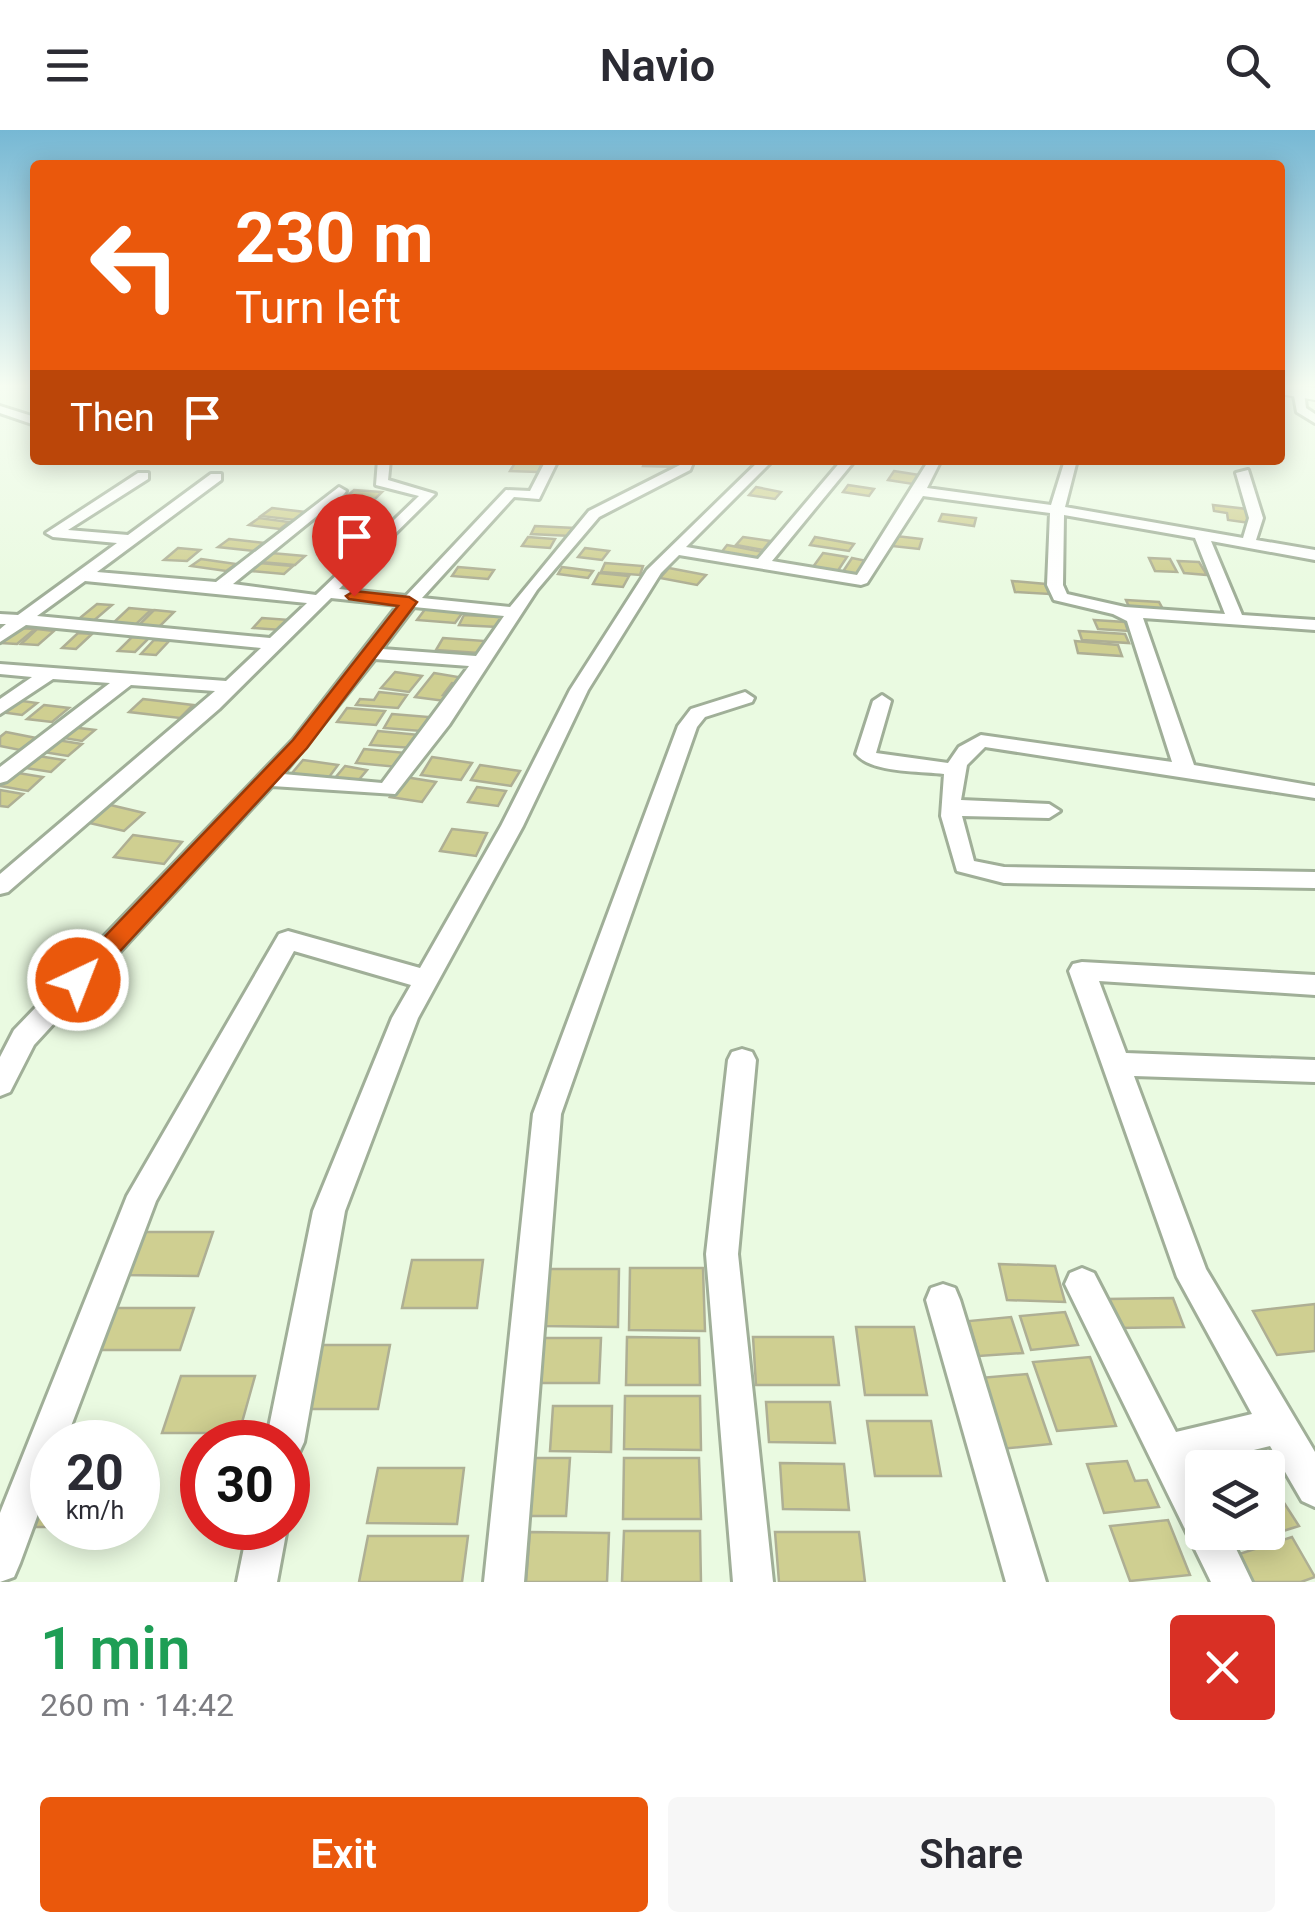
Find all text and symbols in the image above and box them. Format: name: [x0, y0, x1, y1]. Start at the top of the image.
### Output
icon: menu: [40, 38, 95, 93]
icon: search: [1220, 38, 1275, 93]
text: Navio: [600, 39, 715, 92]
text: 230 m: [235, 197, 434, 279]
icon: left: [70, 200, 200, 330]
text: Turn left: [235, 281, 401, 334]
icon: arrive: [175, 390, 230, 445]
text: Then: [70, 396, 155, 440]
pin: [312, 494, 397, 597]
icon: arrive: [327, 509, 382, 564]
position arrow: [26, 928, 130, 1032]
speed limit sign: 30: [180, 1420, 310, 1550]
text: 20: [66, 1444, 124, 1502]
map controls: [1185, 1450, 1285, 1550]
button: layers: [1185, 1450, 1285, 1550]
text: km/h: [66, 1496, 124, 1525]
text: 1 min: [40, 1613, 190, 1684]
button: close: [1170, 1615, 1275, 1720]
text: 260 m · 14:42: [40, 1686, 234, 1724]
button: Exit: [40, 1797, 648, 1912]
button: Share: [668, 1797, 1275, 1912]

